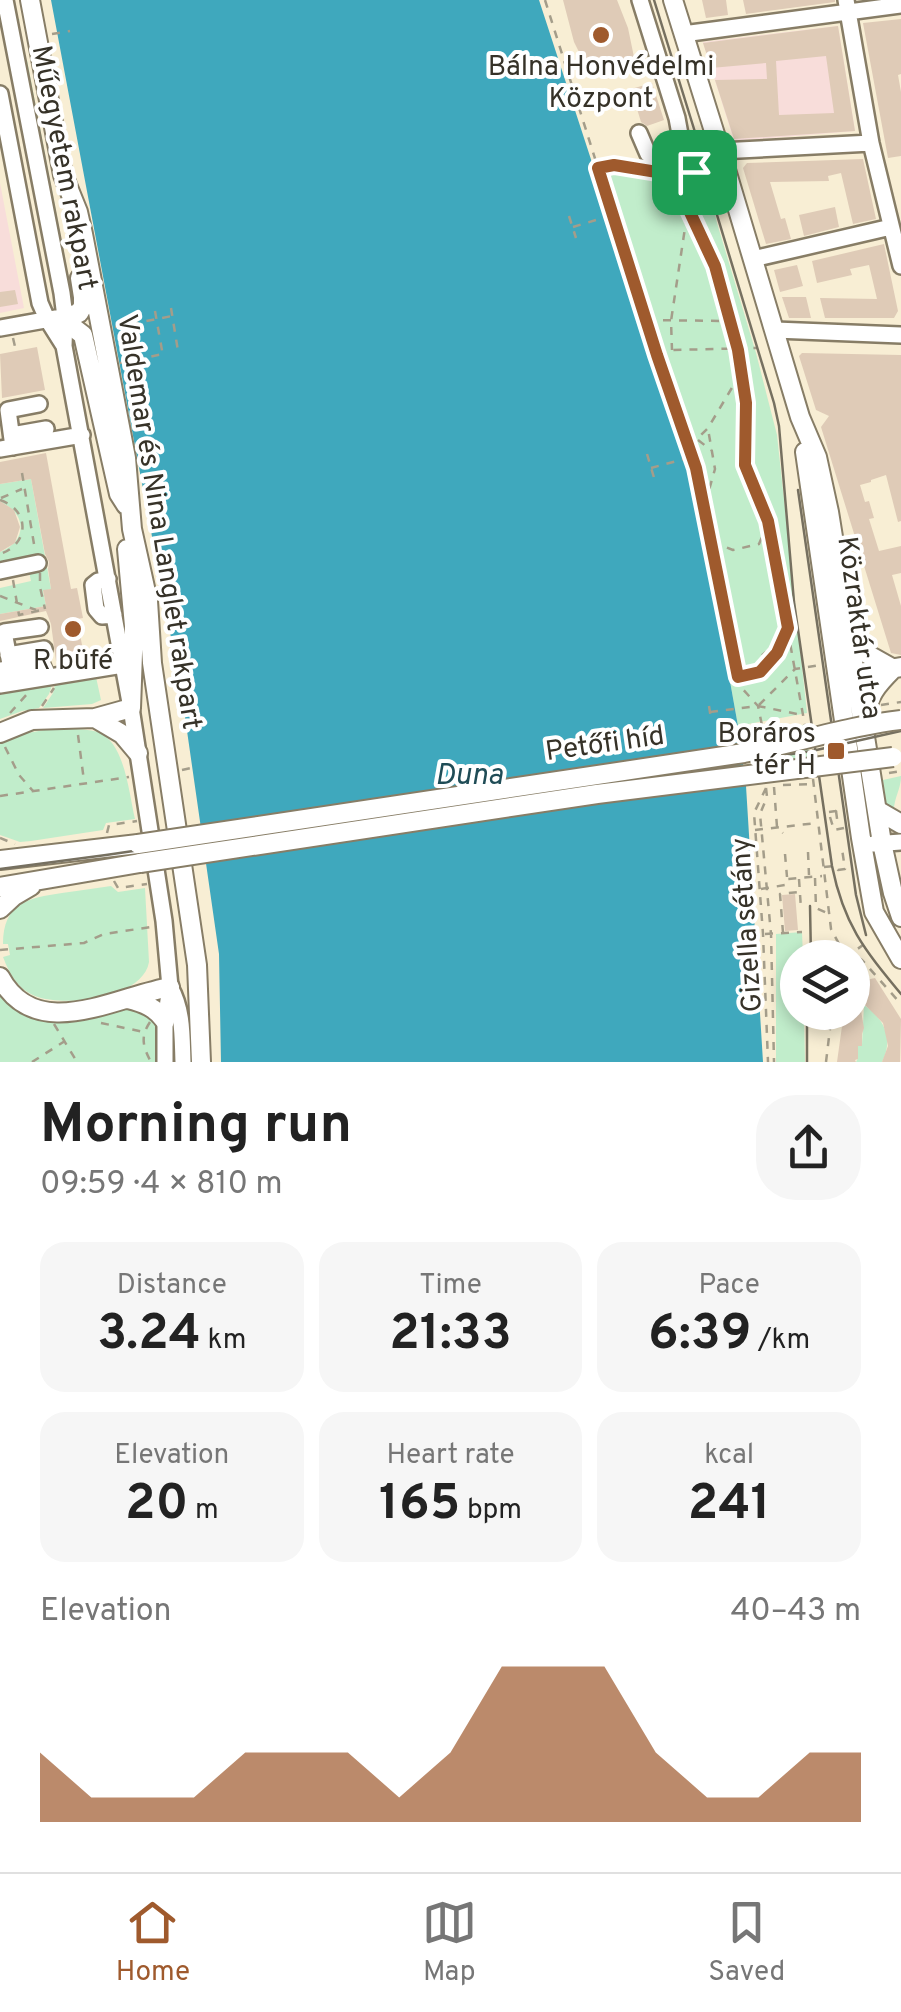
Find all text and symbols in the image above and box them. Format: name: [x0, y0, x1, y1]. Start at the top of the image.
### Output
marker: Bálna Honvédelmi Központ: [590, 24, 612, 46]
street label: Műegyetem rakpart: [22, 42, 104, 294]
place label: Bálna Honvédelmi Központ: [488, 50, 714, 118]
pin: [652, 130, 737, 215]
icon: arrive: [667, 145, 722, 200]
street label: Valdemar és Nina Langlet rakpart: [107, 312, 209, 732]
street label: Közraktár utca: [827, 534, 889, 722]
marker: R büfé: [62, 618, 84, 640]
place label: R büfé: [33, 644, 113, 680]
place label: Boráros tér H: [718, 717, 816, 785]
street label: Petőfi híd: [543, 719, 667, 771]
marker: Boráros tér H: [825, 740, 847, 762]
water label: Duna: [435, 758, 504, 795]
street label: Gizella sétány: [724, 836, 772, 1014]
map controls: [780, 940, 870, 1030]
button: layers: [780, 940, 870, 1030]
text: Morning run: [40, 1092, 352, 1162]
button: share: [756, 1095, 861, 1200]
text: 09:59 · 4 × 810 m: [40, 1165, 283, 1205]
text: Distance: [117, 1268, 227, 1304]
text: Time: [419, 1268, 482, 1304]
text: Pace: [698, 1268, 760, 1304]
text: 3.24: [97, 1304, 201, 1367]
text: 21:33: [389, 1304, 512, 1367]
text: 6:39: [648, 1304, 752, 1367]
text: km: [201, 1323, 246, 1359]
text: /km: [752, 1323, 810, 1359]
text: Elevation: [114, 1438, 229, 1474]
text: Heart rate: [386, 1438, 515, 1474]
text: kcal: [704, 1438, 754, 1474]
text: 20: [125, 1474, 188, 1537]
text: 165: [379, 1474, 460, 1537]
text: 241: [688, 1474, 771, 1537]
text: m: [188, 1493, 219, 1529]
text: bpm: [460, 1493, 522, 1529]
text: Elevation: [40, 1592, 172, 1632]
text: 40–43 m: [731, 1592, 861, 1632]
tab: Home: [116, 1895, 190, 1991]
tab: Map: [422, 1895, 477, 1991]
tab: Saved: [708, 1895, 785, 1991]

